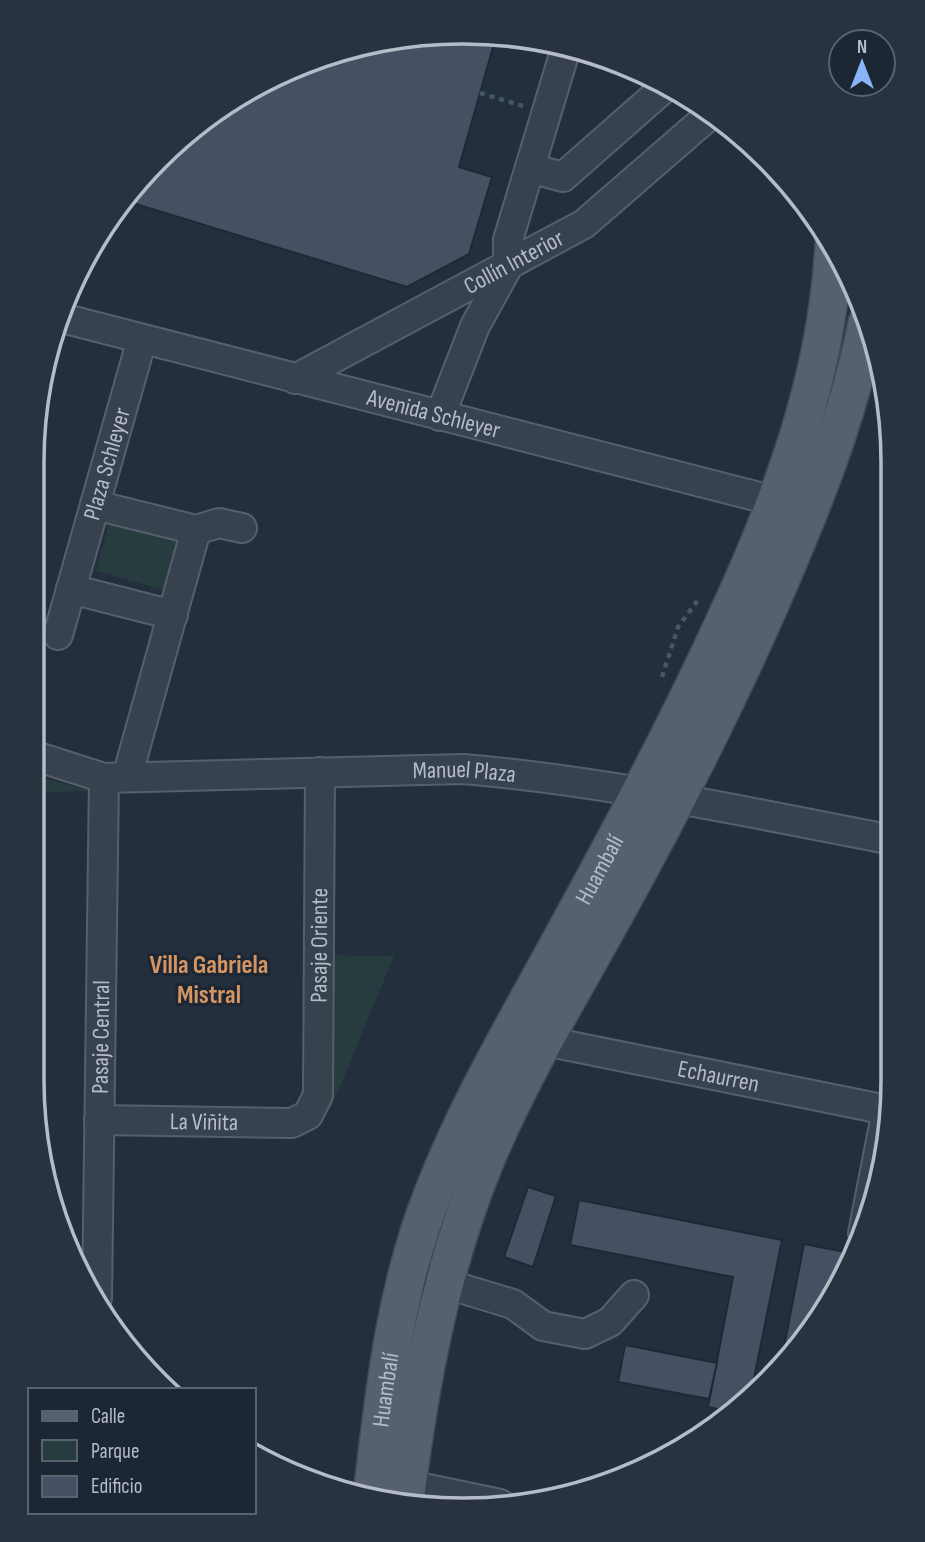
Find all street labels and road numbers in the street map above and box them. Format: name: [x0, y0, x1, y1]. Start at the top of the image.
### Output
street label: Collín Interior: [459, 224, 569, 301]
street label: Avenida Schleyer: [363, 383, 503, 445]
street label: Plaza Schleyer: [77, 404, 137, 523]
street label: Manuel Plaza: [412, 755, 517, 789]
street label: Huambalí: [569, 829, 631, 910]
street label: Pasaje Oriente: [305, 888, 334, 1003]
street label: Pasaje Central: [86, 980, 116, 1094]
street label: Echaurren: [675, 1054, 762, 1099]
street label: La Viñita: [170, 1107, 238, 1137]
street label: Huambalí: [366, 1350, 406, 1429]

